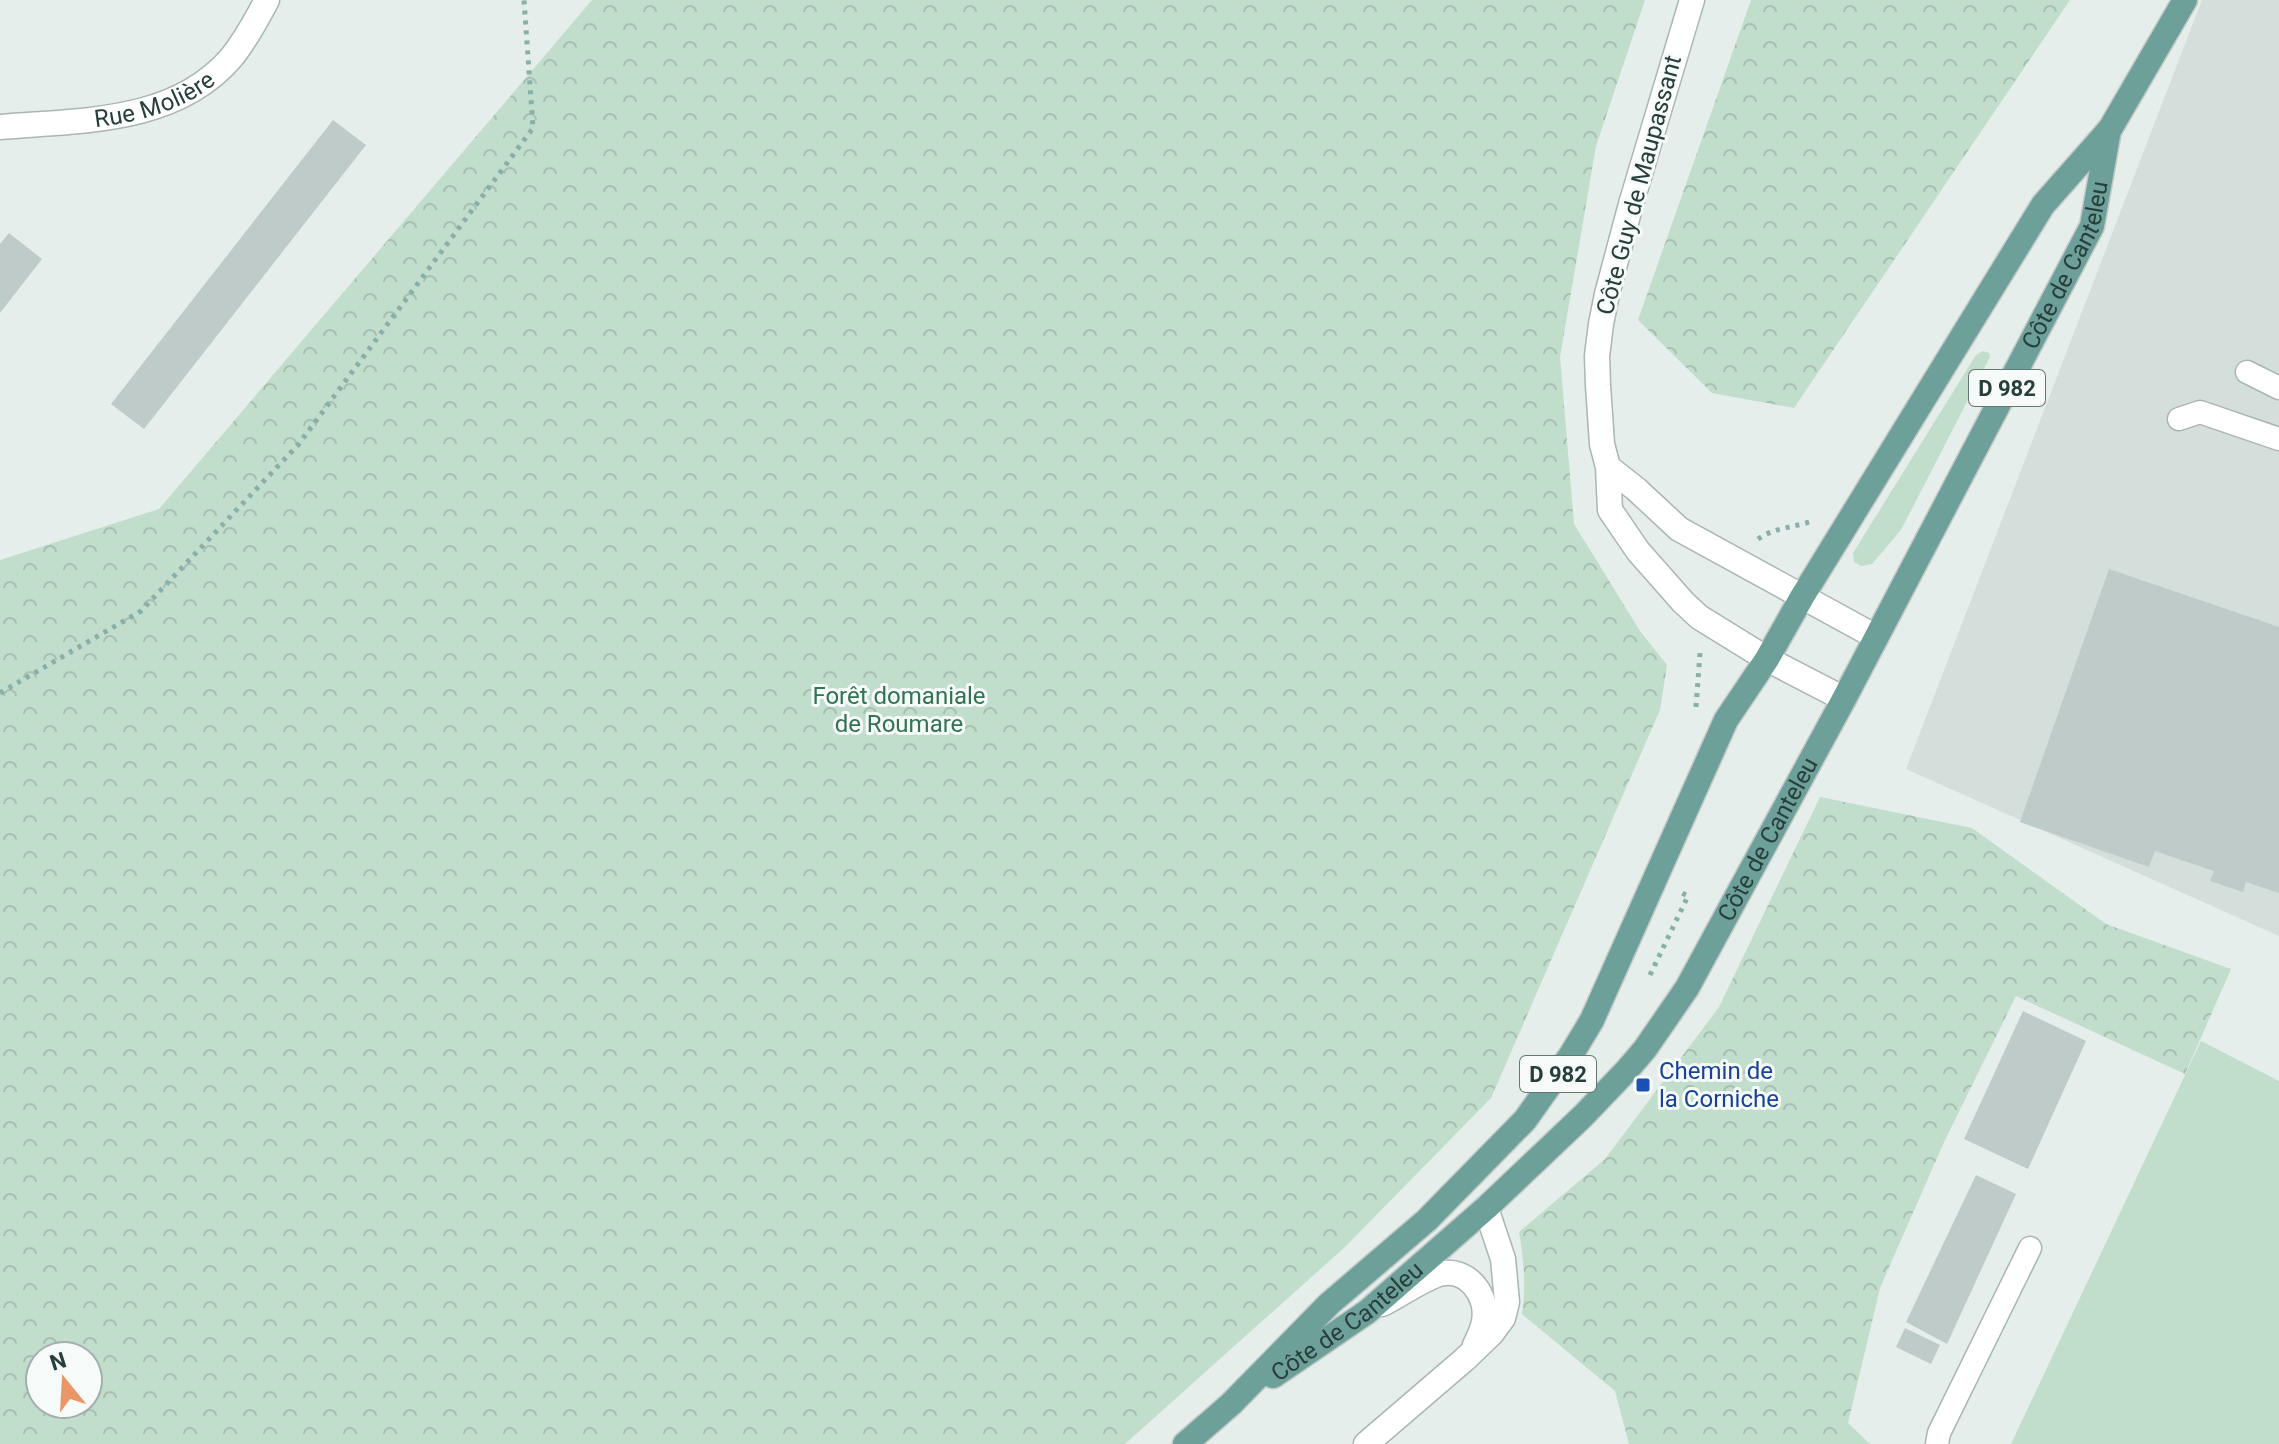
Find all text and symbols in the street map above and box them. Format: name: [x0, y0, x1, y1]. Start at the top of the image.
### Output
street label: Côte Guy de Maupassant: [1591, 52, 1687, 318]
street label: Rue Molière: [93, 66, 220, 133]
street label: Côte de Canteleu: [2016, 179, 2114, 354]
road number: D 982: [1969, 370, 2045, 406]
park label: Forêt domaniale de Roumare: [812, 682, 986, 738]
street label: Côte de Canteleu: [1712, 752, 1824, 926]
road number: D 982: [1520, 1056, 1596, 1092]
place label: Chemin de la Corniche: [1659, 1057, 1779, 1113]
marker: Chemin de la Corniche: [1634, 1076, 1652, 1094]
street label: Côte de Canteleu: [1266, 1256, 1429, 1387]
north arrow: [24, 1340, 104, 1420]
text: N: [47, 1347, 69, 1376]

